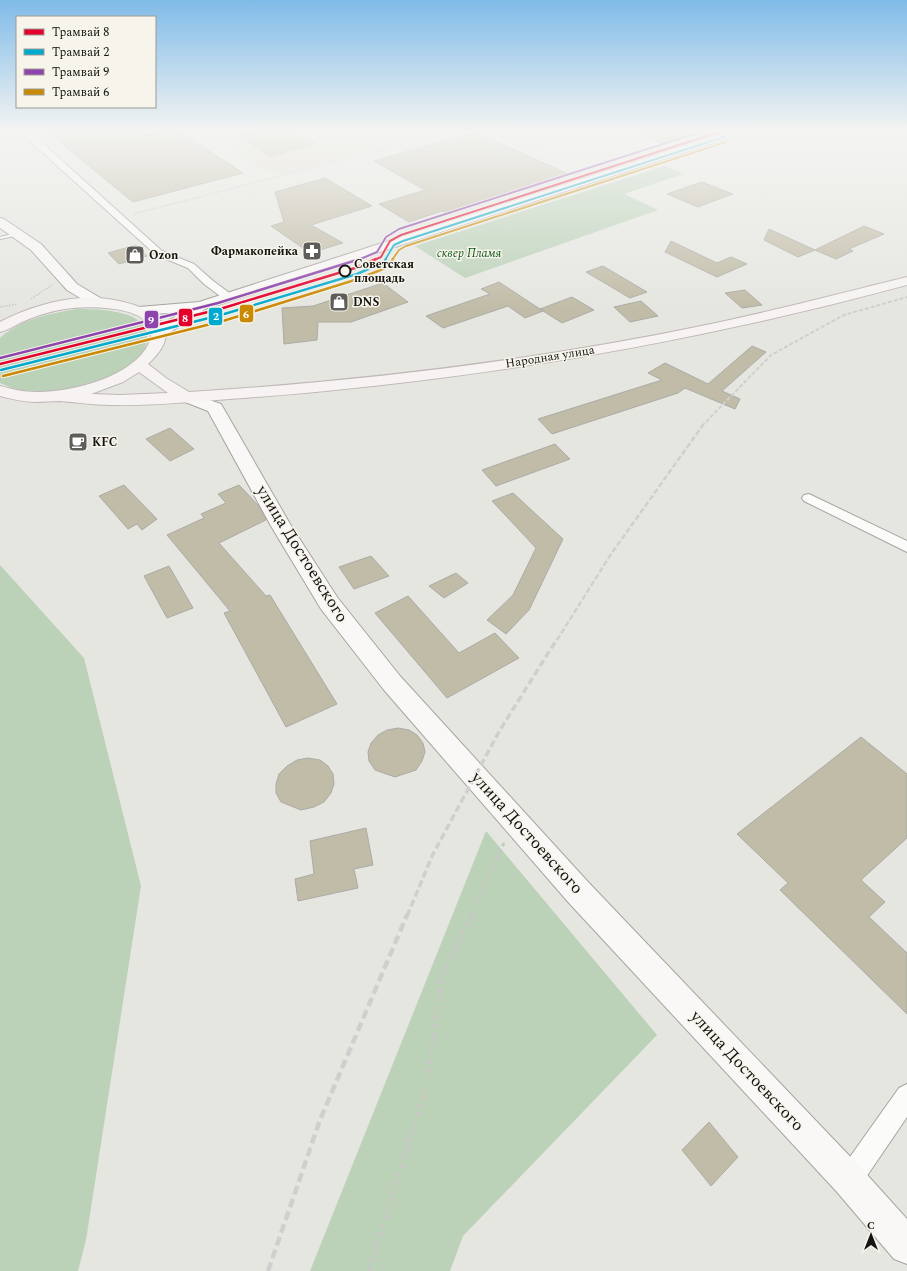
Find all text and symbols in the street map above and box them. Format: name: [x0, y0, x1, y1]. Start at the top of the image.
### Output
legend: [16, 16, 156, 108]
text: Трамвай 8: [52, 23, 109, 42]
text: Трамвай 2: [52, 43, 109, 62]
text: Трамвай 9: [52, 63, 109, 82]
text: Трамвай 6: [52, 83, 109, 102]
pharmacy icon: Фармакопейка: [301, 240, 323, 262]
place label: Фармакопейка: [211, 242, 299, 261]
shop icon: Ozon: [124, 244, 146, 266]
park label: сквер Пламя: [437, 244, 502, 263]
place label: Ozon: [149, 246, 179, 265]
place label: Советская площадь: [354, 255, 414, 288]
marker: Советская площадь: [338, 264, 352, 278]
shop icon: DNS: [328, 291, 350, 313]
place label: DNS: [353, 293, 379, 312]
line badge: 6: [239, 304, 254, 323]
text: 6: [243, 306, 249, 323]
line badge: 2: [208, 307, 223, 326]
line badge: 8: [178, 308, 193, 327]
text: 2: [213, 308, 219, 325]
line badge: 9: [144, 310, 159, 329]
text: 8: [182, 310, 188, 327]
text: 9: [148, 312, 154, 329]
street label: Народная улица: [504, 341, 596, 373]
cafe icon: KFC: [67, 431, 89, 453]
place label: KFC: [92, 433, 117, 452]
street label: улица Достоевского: [249, 479, 355, 628]
street label: улица Достоевского: [464, 765, 589, 900]
street label: улица Достоевского: [683, 1004, 810, 1137]
north arrow: [851, 1215, 891, 1255]
text: С: [867, 1217, 875, 1234]

